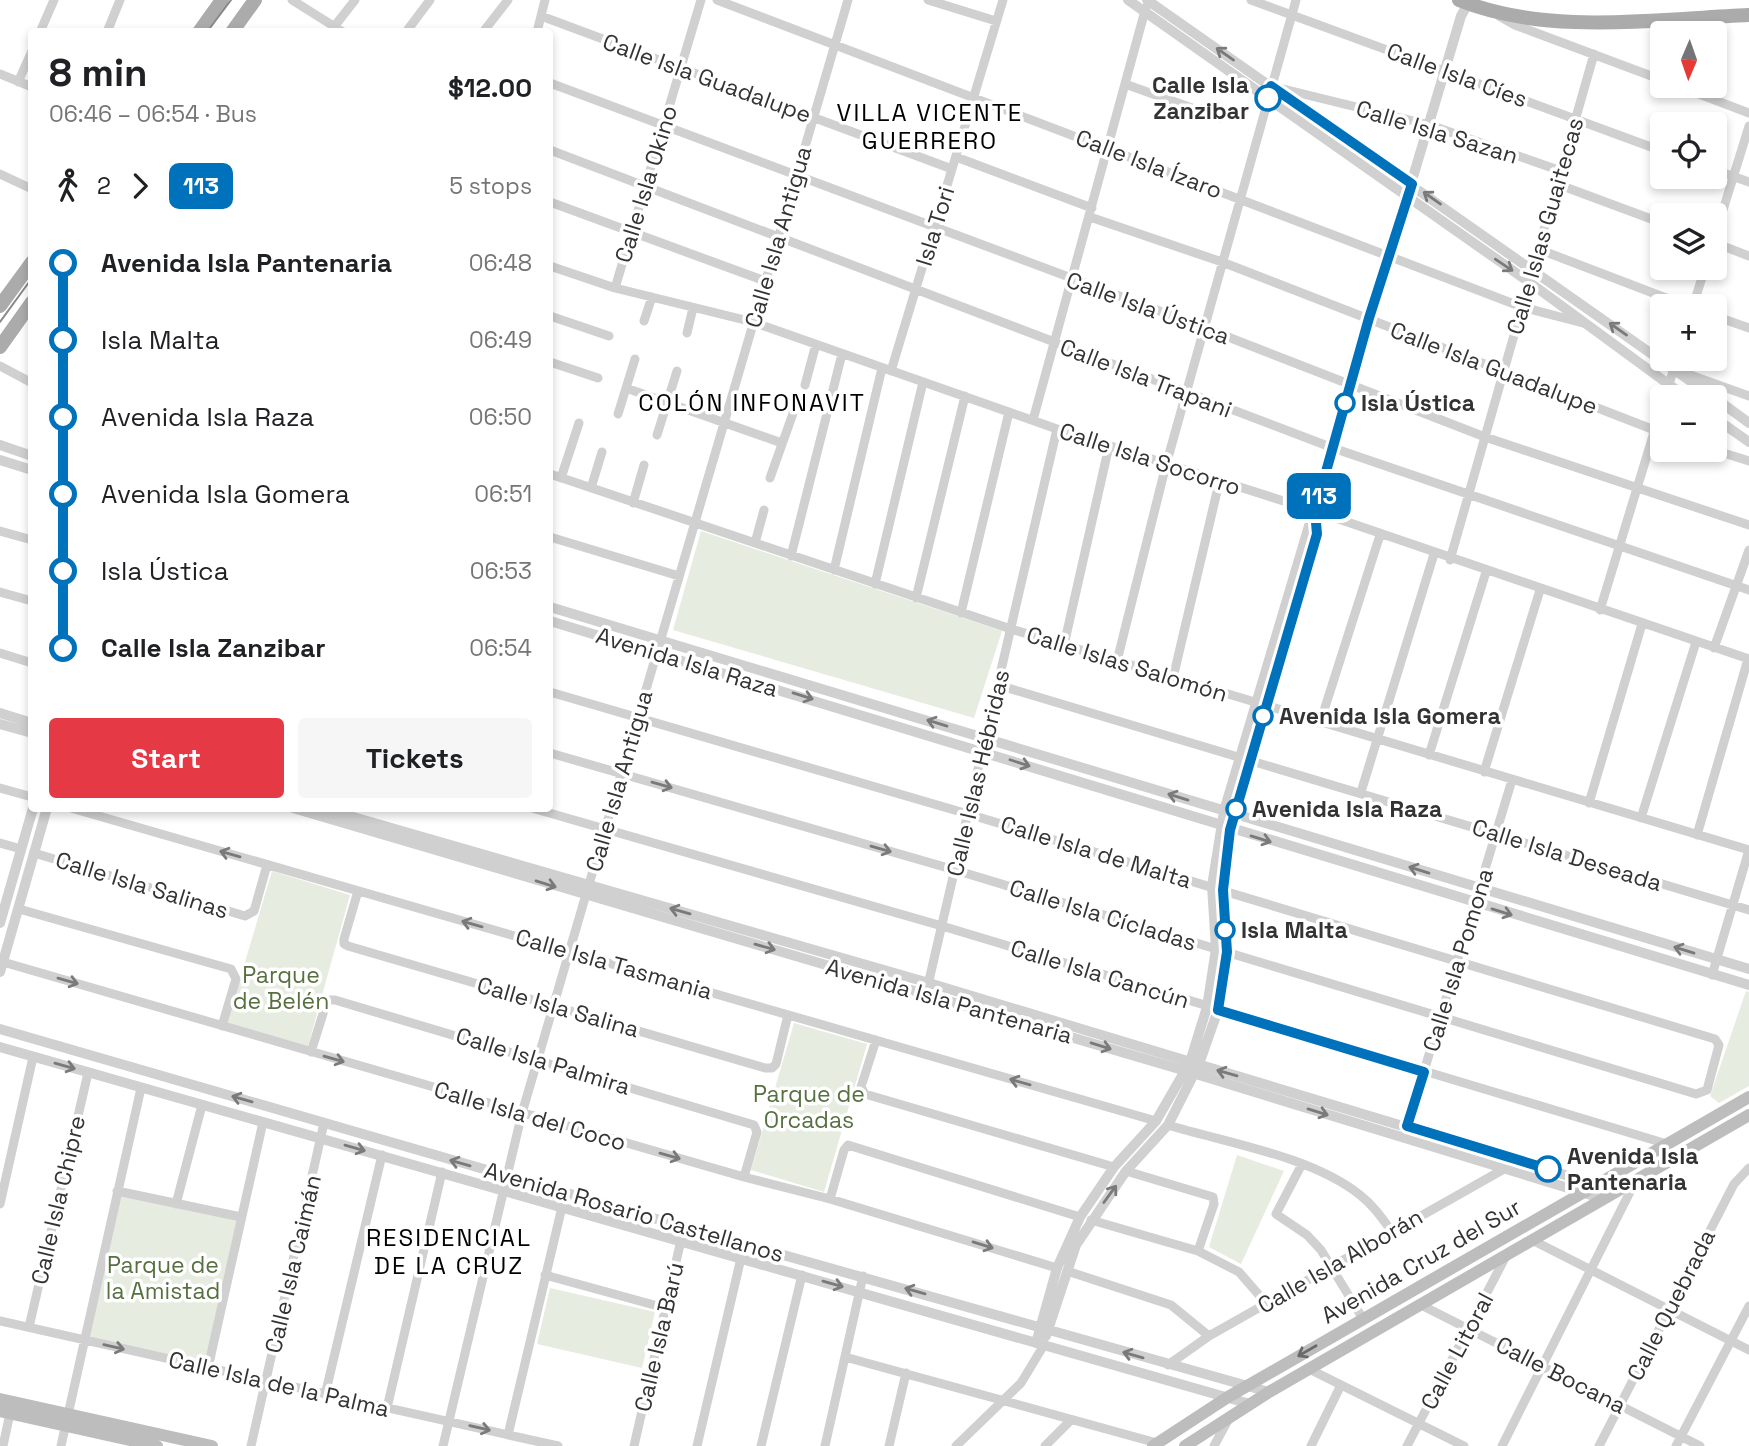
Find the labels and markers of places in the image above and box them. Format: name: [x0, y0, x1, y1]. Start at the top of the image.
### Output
place label: Calle Isla Zanzibar: [1152, 70, 1249, 126]
marker: Calle Isla Zanzibar: [1255, 85, 1281, 111]
place label: Isla Ústica: [1361, 388, 1475, 418]
marker: Isla Ústica: [1335, 393, 1355, 413]
place label: Avenida Isla Gomera: [1279, 701, 1501, 731]
marker: Avenida Isla Gomera: [1253, 706, 1273, 726]
place label: Avenida Isla Raza: [1252, 794, 1442, 824]
marker: Avenida Isla Raza: [1226, 799, 1246, 819]
place label: Isla Malta: [1241, 915, 1348, 945]
marker: Isla Malta: [1215, 920, 1235, 940]
place label: Avenida Isla Pantenaria: [1567, 1141, 1699, 1197]
marker: Avenida Isla Pantenaria: [1535, 1156, 1561, 1182]

